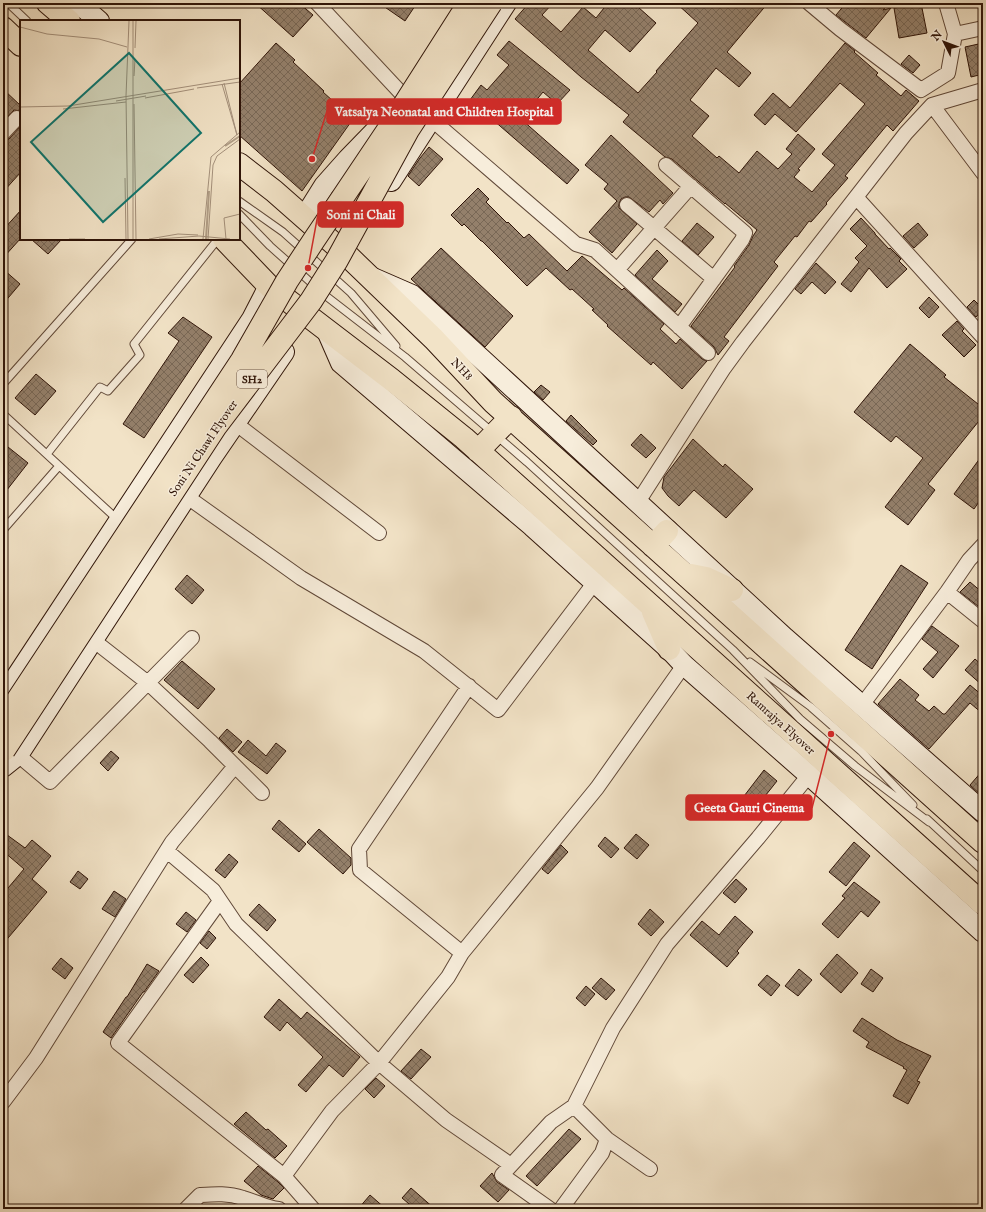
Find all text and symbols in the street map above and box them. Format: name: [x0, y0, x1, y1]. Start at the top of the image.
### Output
inset map: [20, 20, 240, 240]
north arrow: [924, 22, 964, 62]
text: N: [928, 27, 946, 45]
callout: Vatsalya Neonatal and Children Hospital: [327, 99, 561, 124]
text: Vatsalya Neonatal and Children Hospital: [334, 104, 554, 121]
callout: Soni ni Chali: [318, 202, 403, 227]
text: Soni ni Chali: [327, 207, 396, 224]
street label: NH8: [447, 355, 476, 384]
road number: SH2: [237, 370, 267, 388]
street label: Soni Ni Chawl Flyover: [166, 397, 241, 499]
street label: Ramrajya Flyover: [743, 689, 819, 759]
callout: Geeta Gauri Cinema: [686, 795, 812, 820]
text: Geeta Gauri Cinema: [694, 800, 804, 817]

